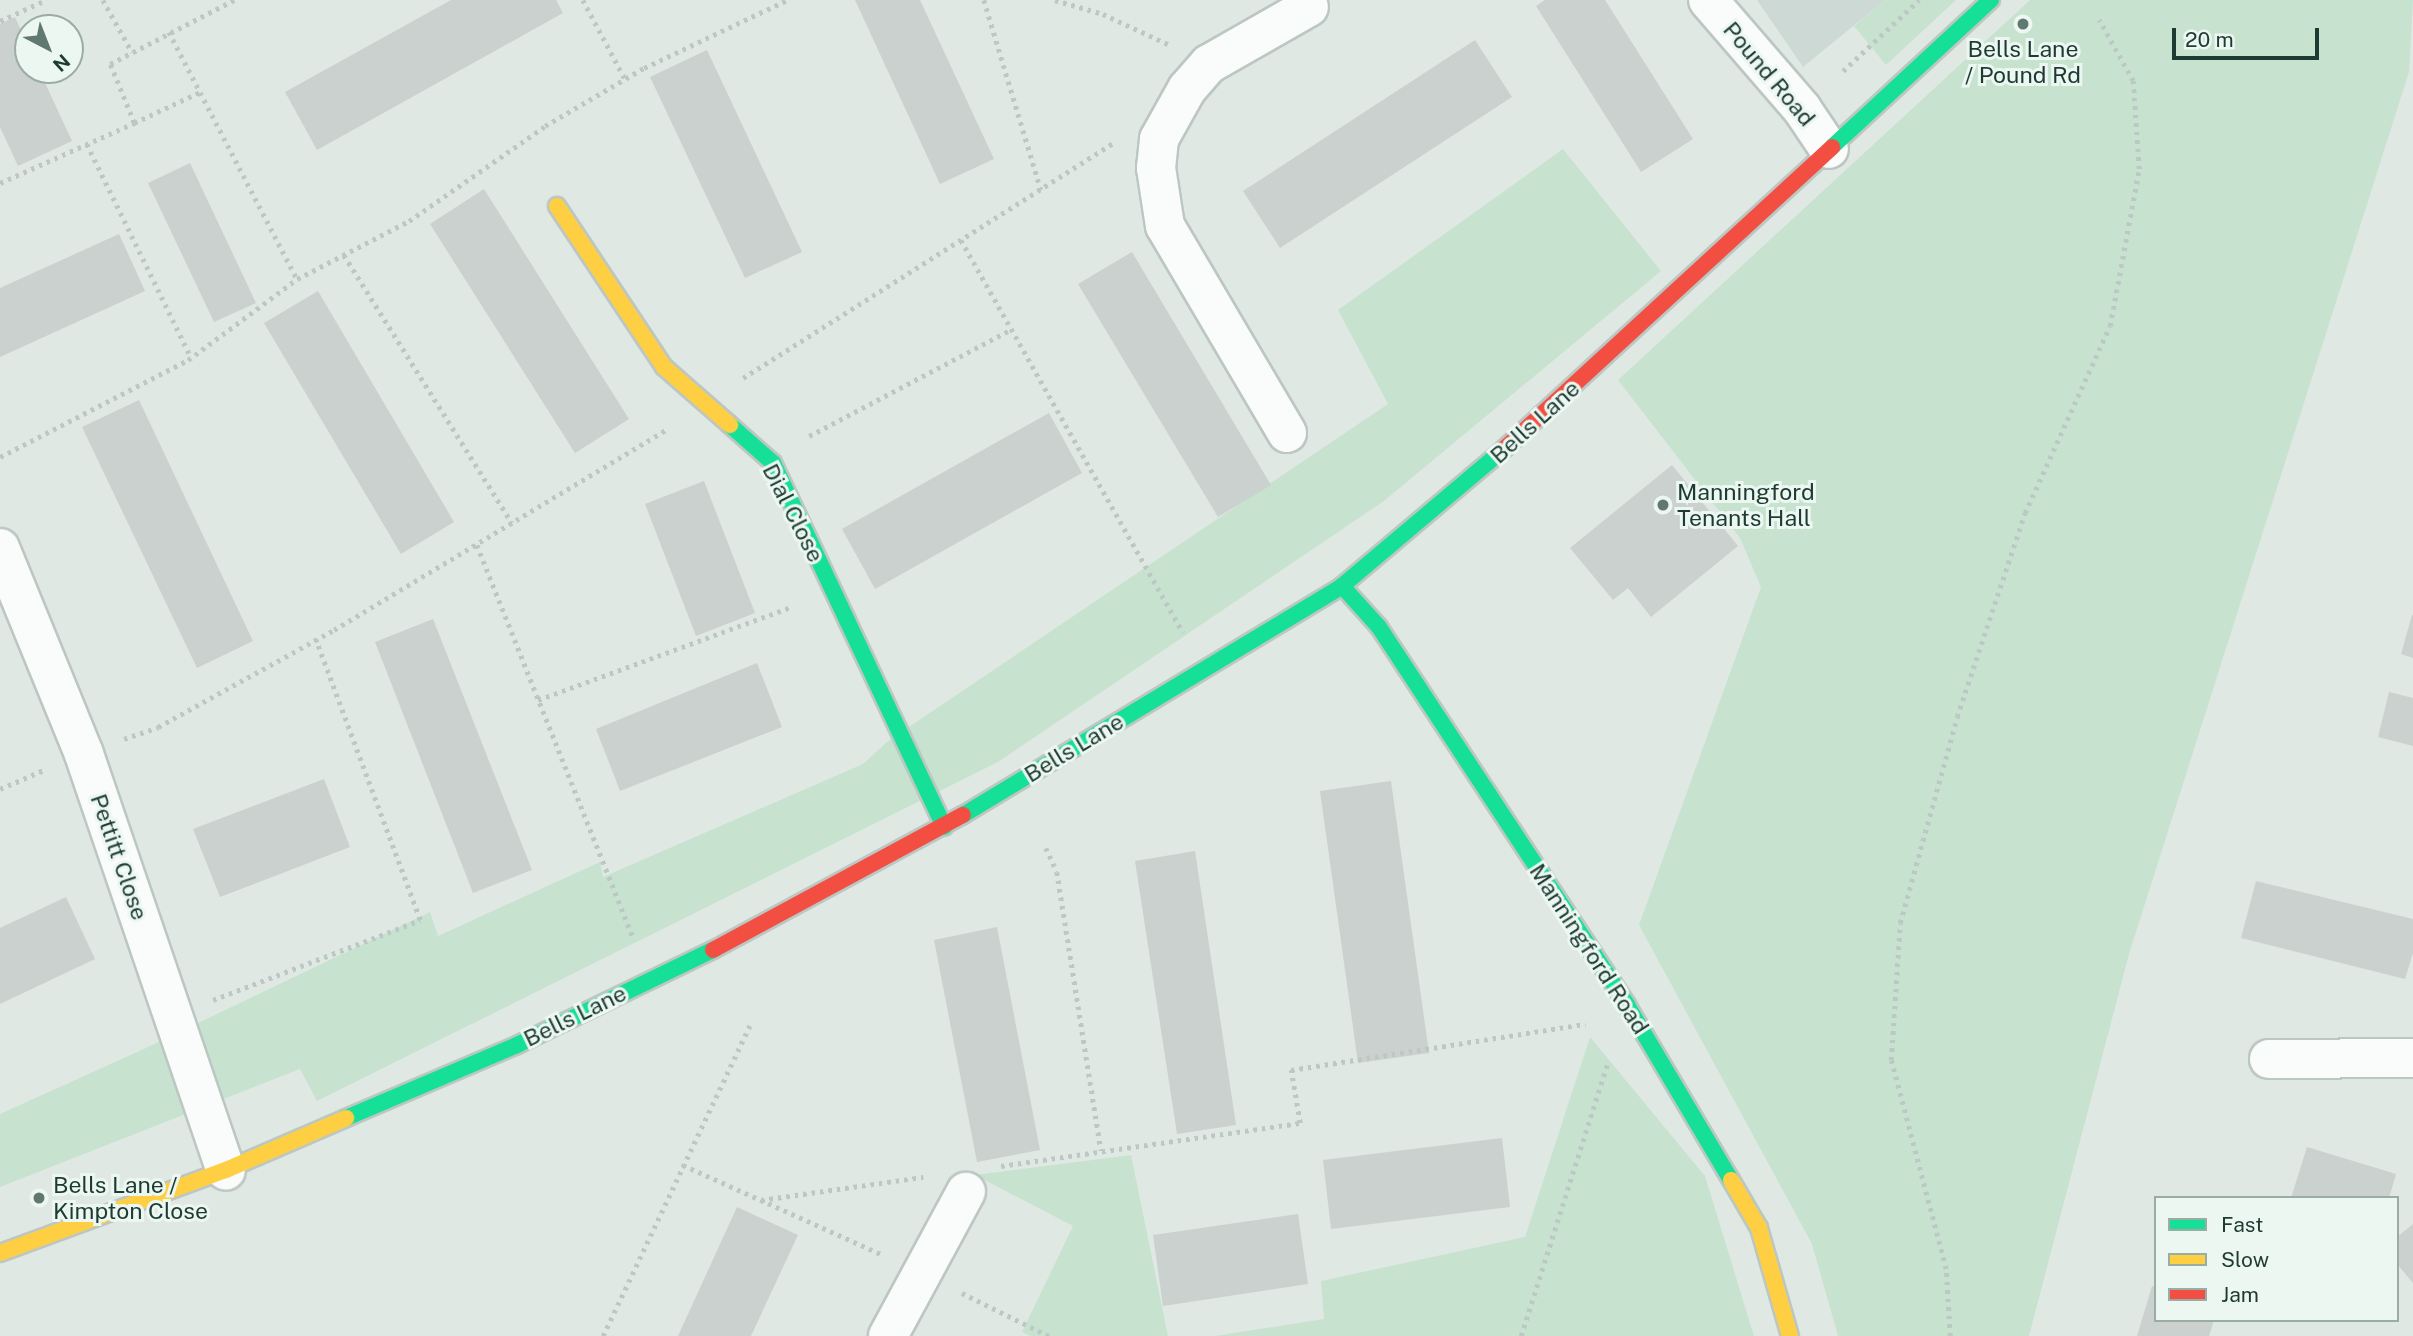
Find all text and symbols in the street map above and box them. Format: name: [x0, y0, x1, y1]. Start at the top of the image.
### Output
north arrow: [14, 14, 84, 84]
scale bar: [2175, 14, 2322, 58]
street label: Pound Road: [1717, 16, 1821, 132]
marker: Bells Lane / Pound Rd: [2015, 16, 2031, 32]
text: 20 m: [2185, 27, 2234, 52]
place label: Bells Lane / Pound Rd: [1965, 35, 2081, 89]
text: N: [49, 50, 75, 76]
street label: Bells Lane: [1485, 375, 1585, 469]
street label: Dial Close: [756, 459, 830, 567]
place label: Manningford Tenants Hall: [1677, 478, 1815, 532]
marker: Manningford Tenants Hall: [1655, 497, 1671, 513]
street label: Bells Lane: [1019, 708, 1129, 788]
street label: Pettitt Close: [85, 790, 153, 924]
street label: Manningford Road: [1524, 859, 1654, 1039]
street label: Bells Lane: [519, 979, 631, 1053]
place label: Bells Lane / Kimpton Close: [53, 1171, 208, 1225]
marker: Bells Lane / Kimpton Close: [31, 1190, 47, 1206]
legend: [2154, 1196, 2399, 1322]
text: Fast: [2221, 1212, 2263, 1237]
text: Slow: [2221, 1247, 2269, 1272]
text: Jam: [2221, 1282, 2259, 1307]

